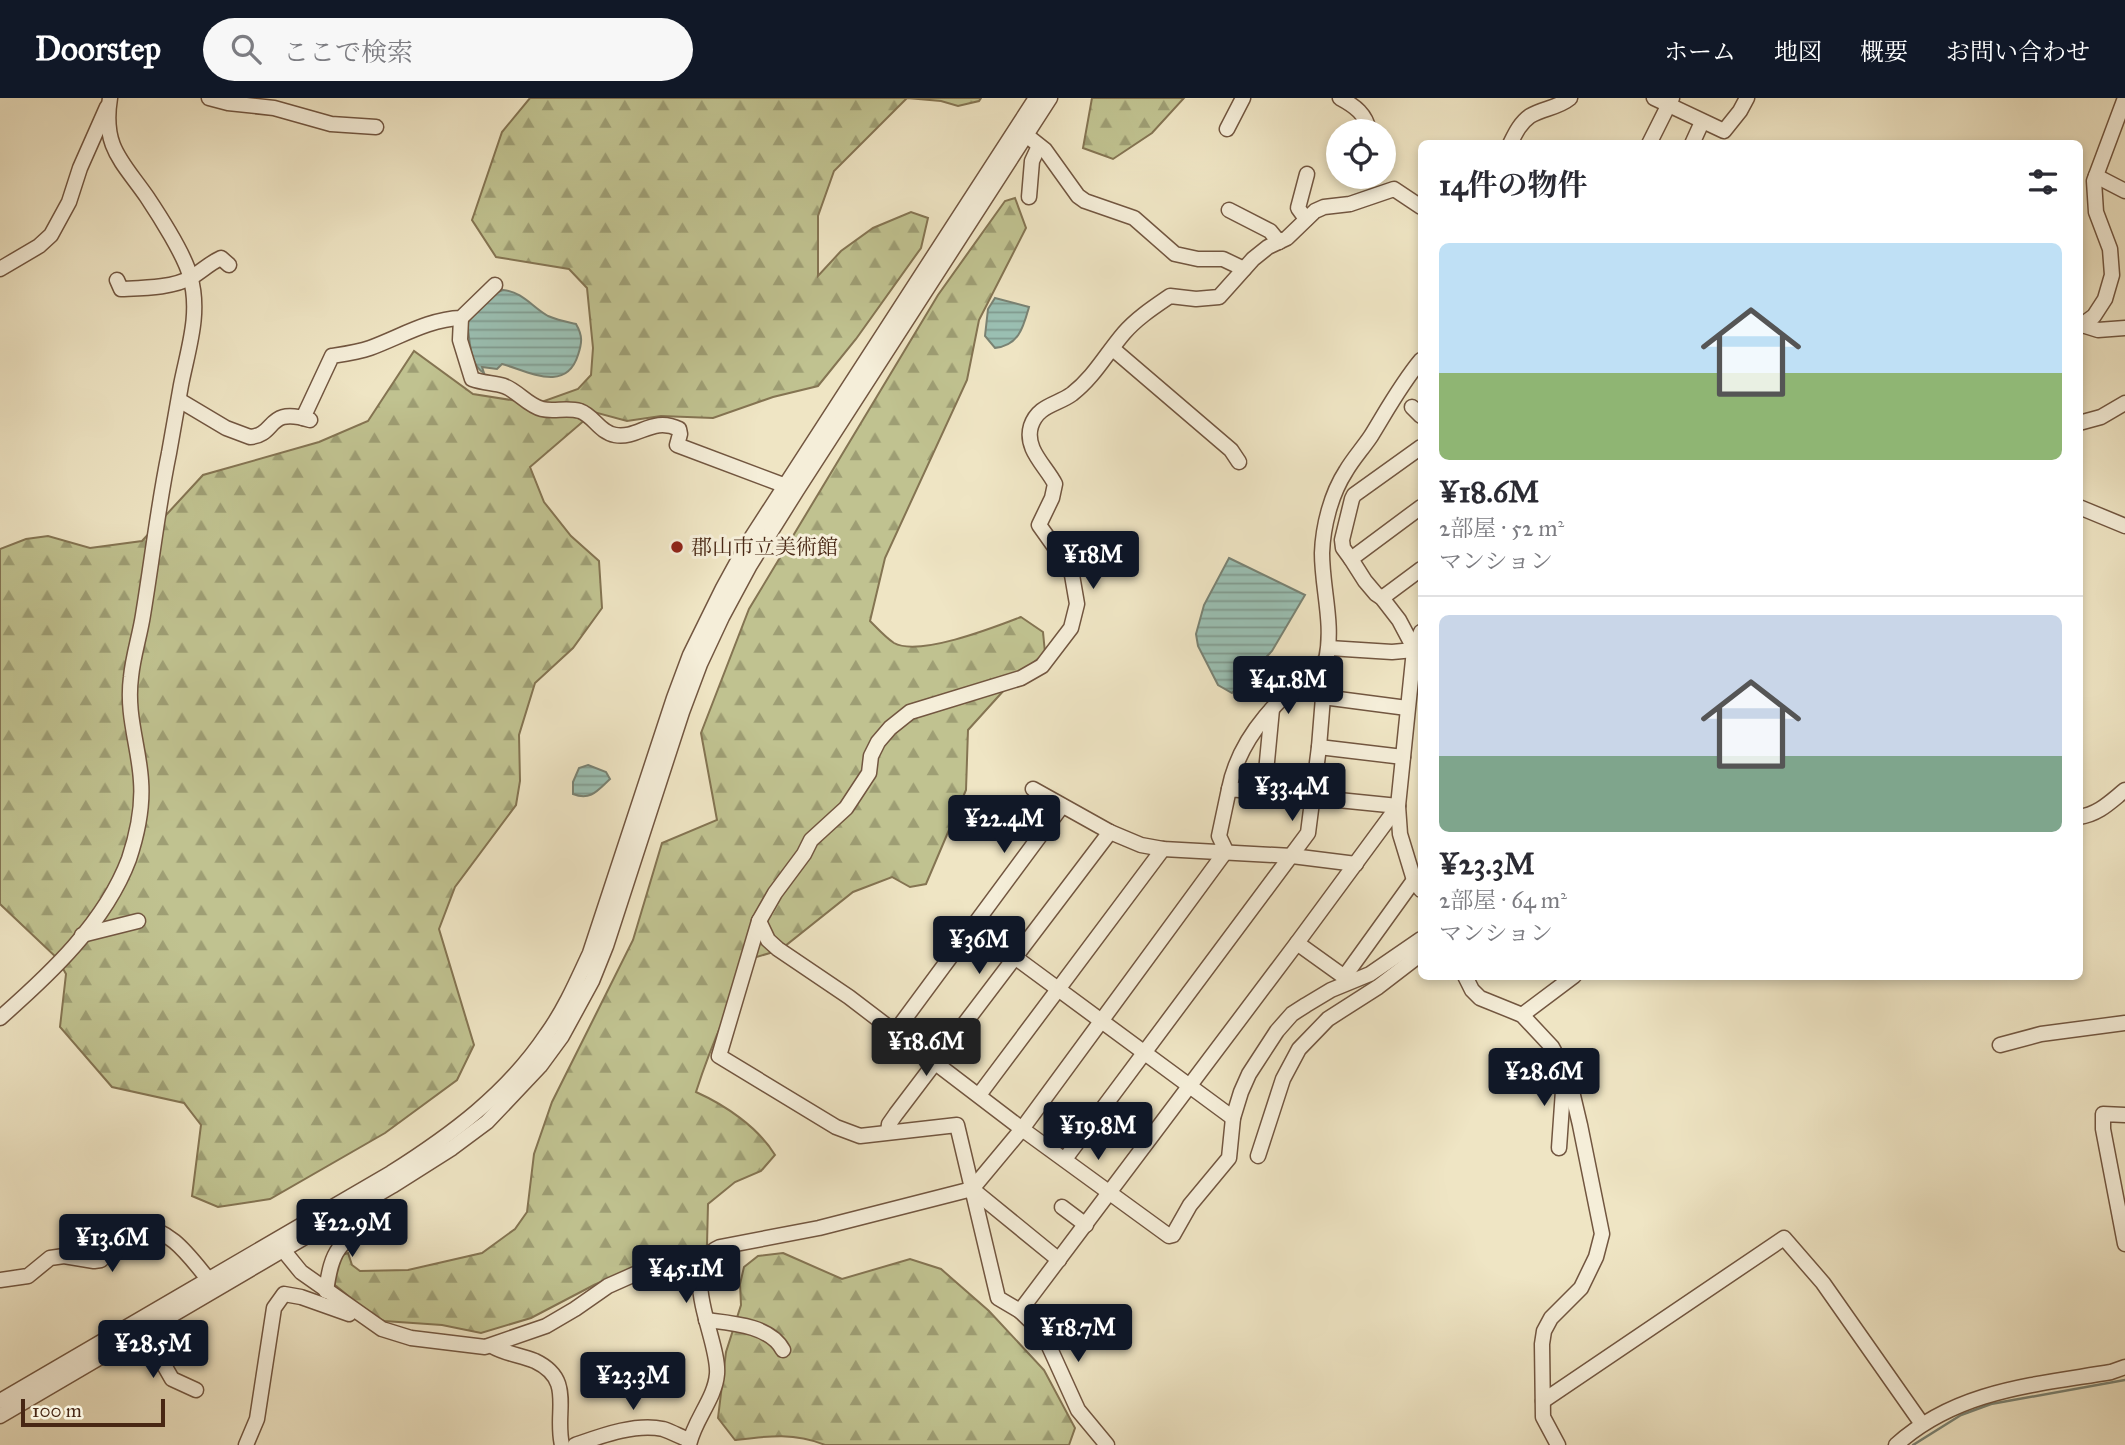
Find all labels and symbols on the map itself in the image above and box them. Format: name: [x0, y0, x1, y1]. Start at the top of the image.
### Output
pin: ¥18M: [1052, 532, 1134, 591]
place label: 郡山市立美術館: [691, 534, 838, 560]
marker: 郡山市立美術館: [669, 539, 685, 555]
pin: ¥41.8M: [1231, 656, 1345, 716]
pin: ¥33.4M: [1235, 764, 1349, 823]
pin: ¥22.4M: [947, 796, 1061, 855]
pin: ¥36M: [938, 916, 1020, 976]
pin: ¥18.6M: [869, 1018, 983, 1078]
pin: ¥28.6M: [1487, 1048, 1601, 1108]
pin: ¥19.8M: [1041, 1102, 1155, 1162]
pin: ¥22.9M: [295, 1200, 409, 1259]
pin: ¥13.6M: [55, 1214, 169, 1274]
pin: ¥45.1M: [629, 1246, 743, 1305]
pin: ¥18.7M: [1021, 1304, 1135, 1364]
pin: ¥28.5M: [96, 1320, 210, 1380]
pin: ¥23.3M: [576, 1352, 690, 1412]
scale bar: [21, 1396, 164, 1428]

